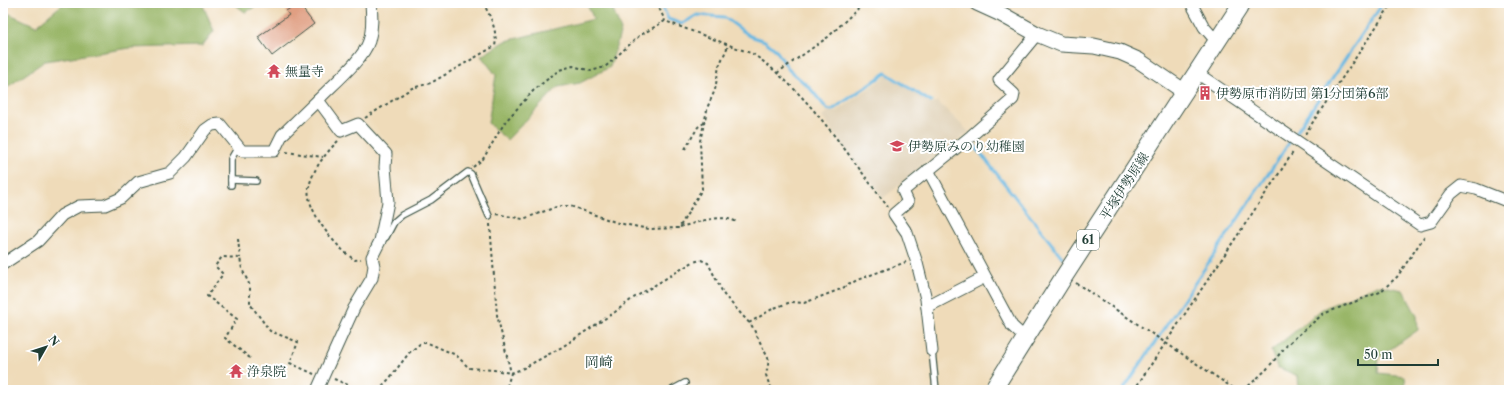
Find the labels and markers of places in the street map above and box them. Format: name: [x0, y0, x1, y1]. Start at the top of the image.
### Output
temple icon: 無量寺: [266, 63, 282, 79]
place label: 無量寺: [285, 63, 324, 79]
building icon: 伊勢原市消防団 第1分団第6部: [1197, 85, 1213, 101]
place label: 伊勢原市消防団 第1分団第6部: [1216, 85, 1389, 101]
school or university icon: 伊勢原みのり幼稚園: [889, 138, 905, 154]
place label: 伊勢原みのり幼稚園: [908, 138, 1025, 154]
temple icon: 浄泉院: [228, 363, 244, 379]
place label: 浄泉院: [247, 363, 286, 379]

